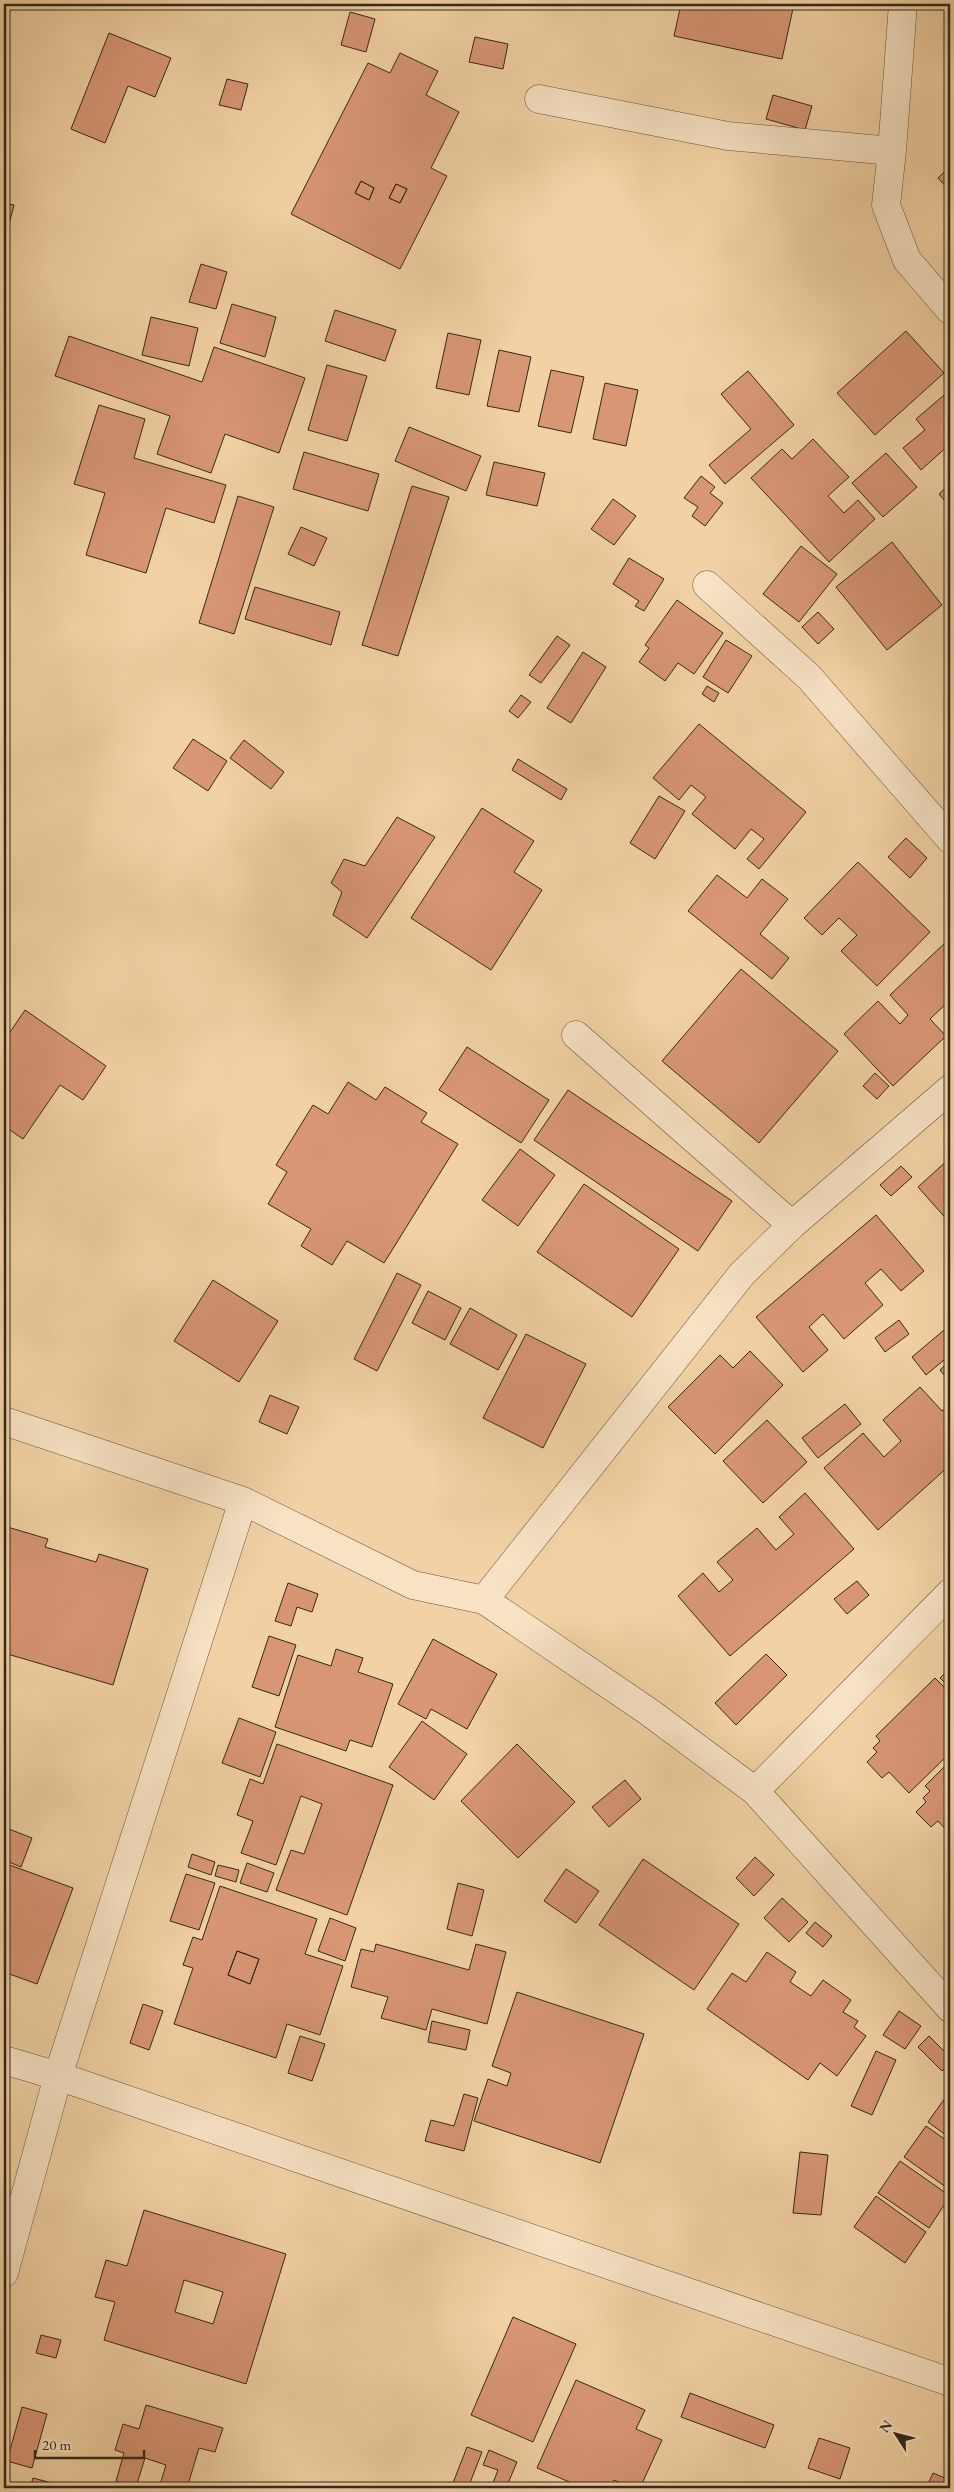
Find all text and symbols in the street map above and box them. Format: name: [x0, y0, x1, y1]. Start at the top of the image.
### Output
north arrow: [872, 2410, 922, 2460]
text: N: [875, 2416, 896, 2436]
scale bar: [35, 2427, 144, 2459]
text: 20 m: [42, 2435, 71, 2454]

